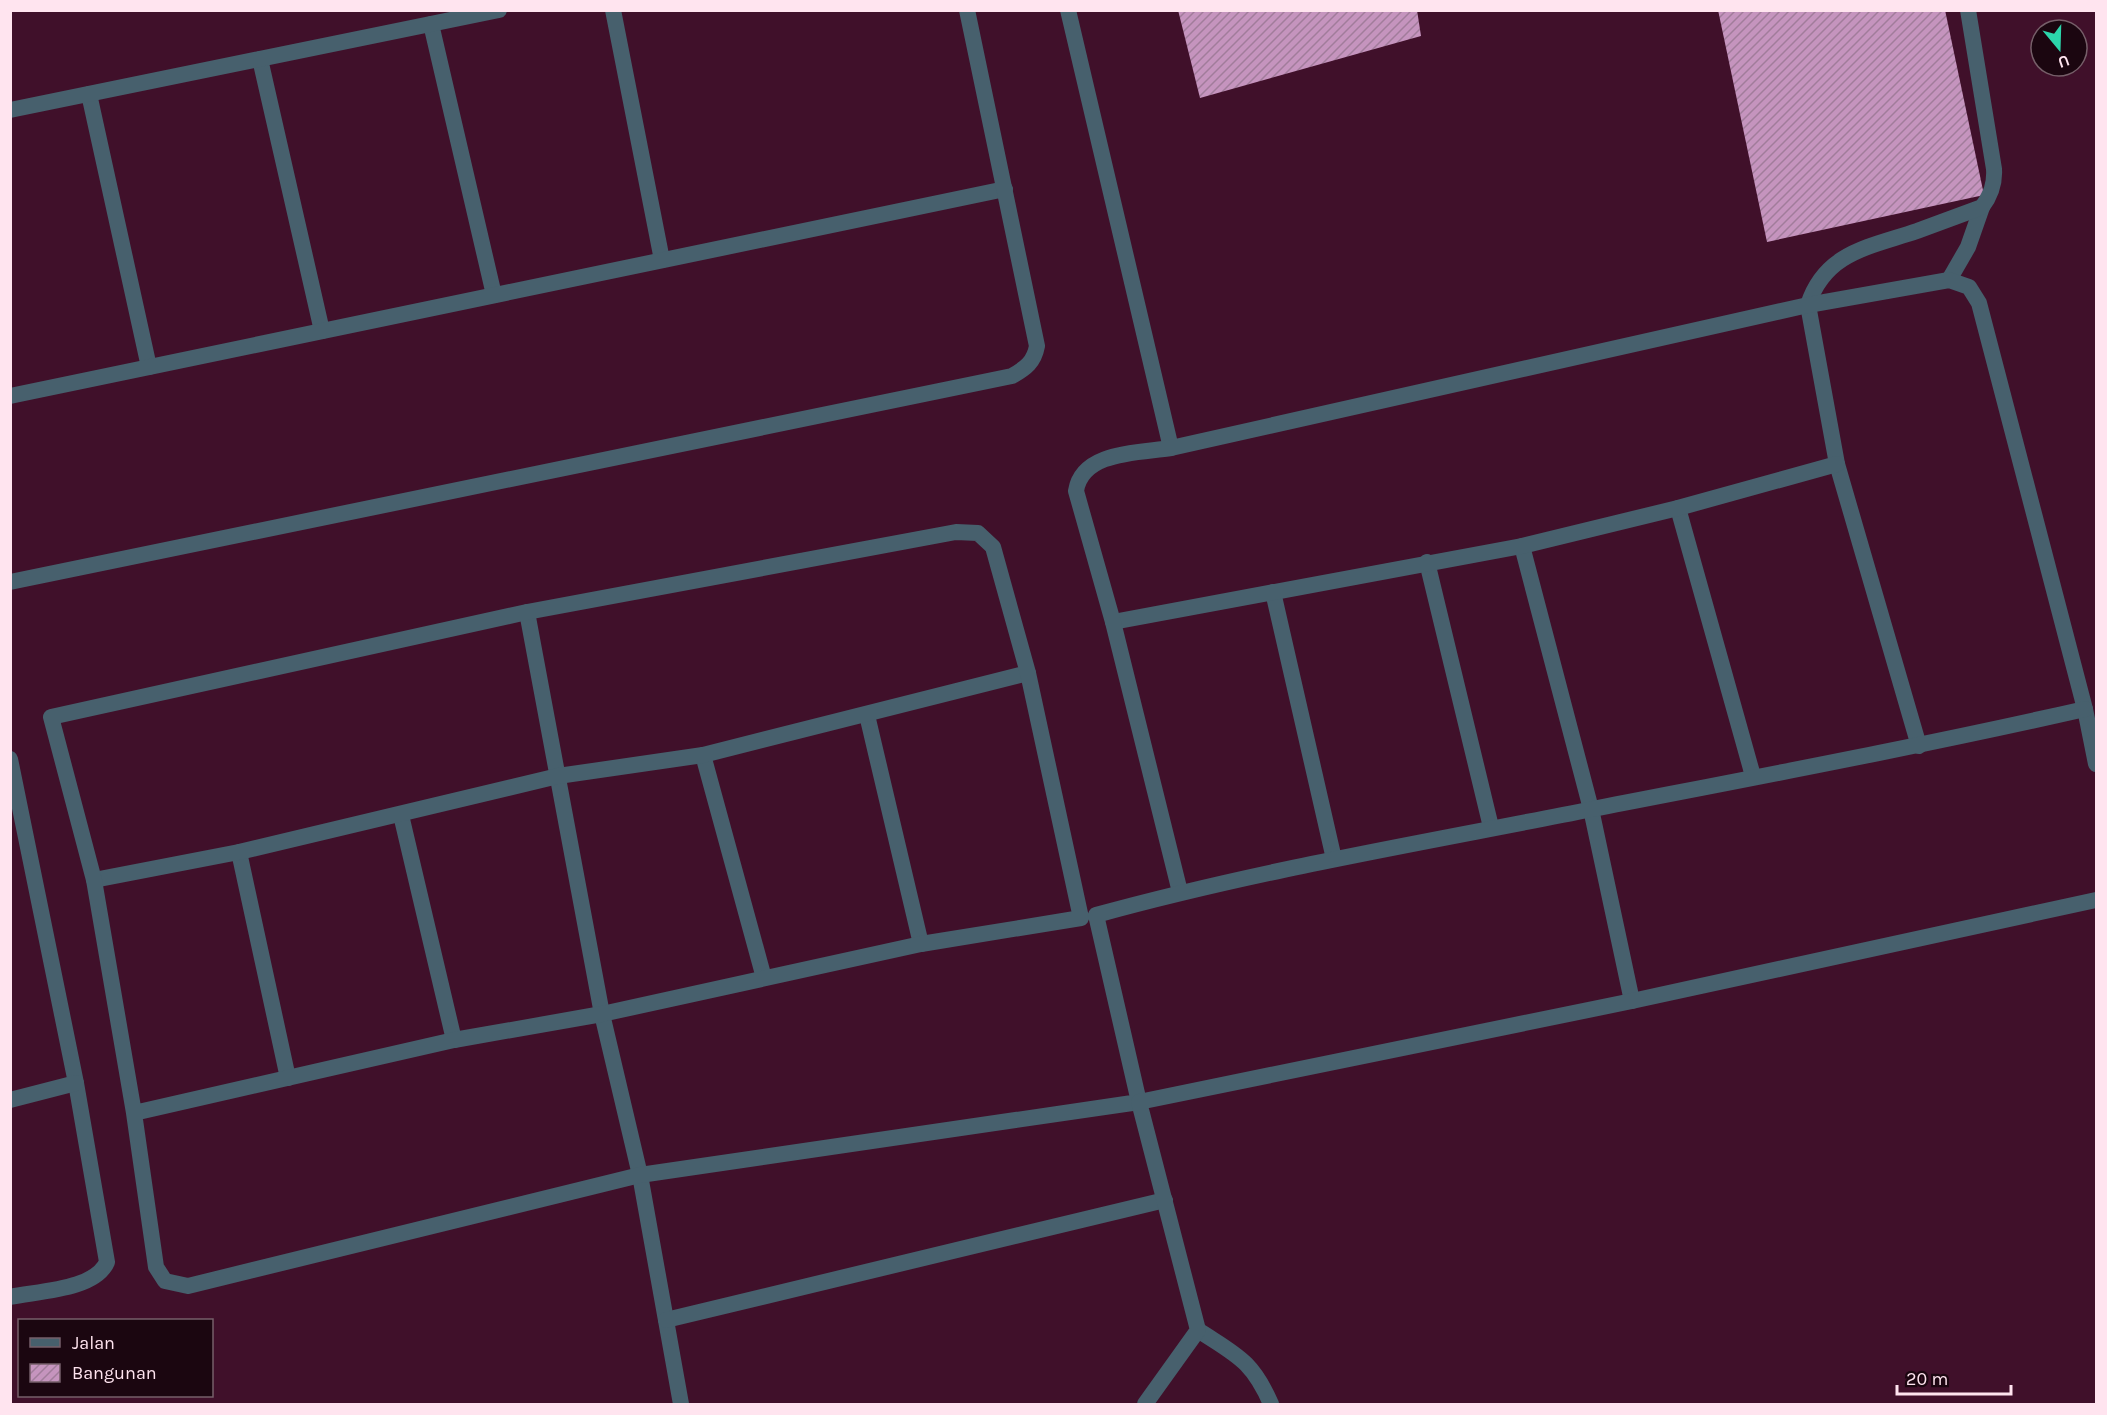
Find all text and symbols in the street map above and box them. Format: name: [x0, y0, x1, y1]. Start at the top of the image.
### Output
north arrow: [2029, 18, 2089, 78]
text: U: [2055, 51, 2072, 72]
legend: [18, 1319, 213, 1397]
text: Jalan: [72, 1332, 115, 1354]
scale bar: [1897, 1358, 2011, 1396]
text: Bangunan: [72, 1362, 157, 1384]
text: 20 m: [1906, 1368, 1948, 1390]

